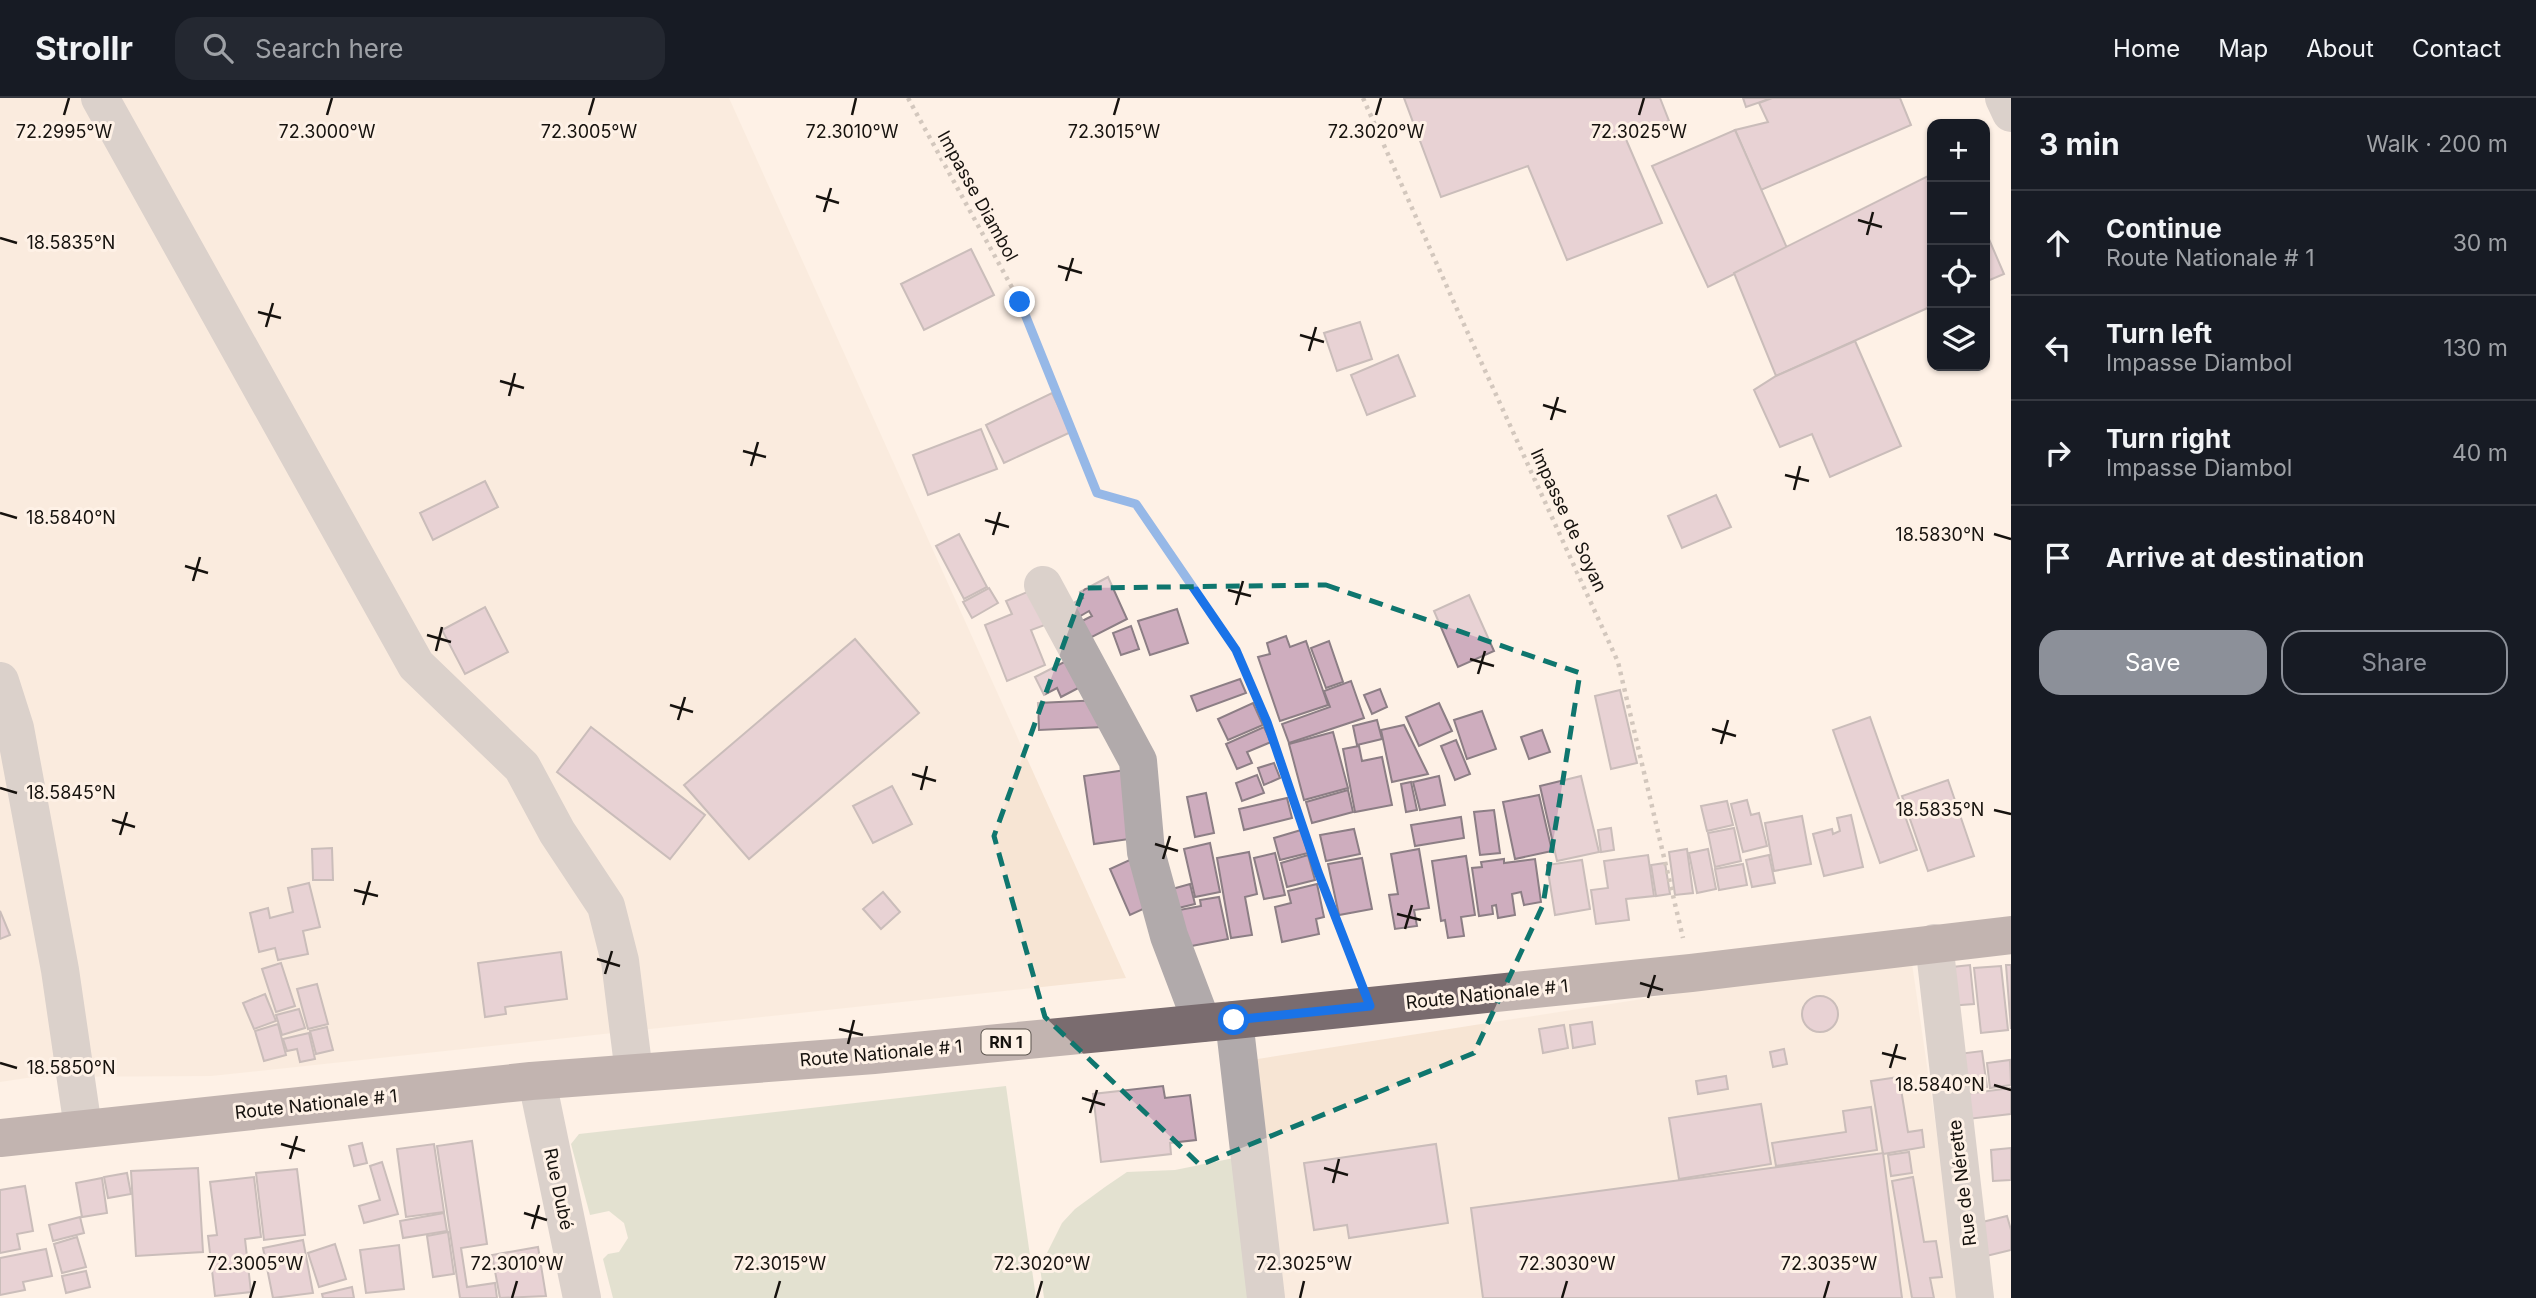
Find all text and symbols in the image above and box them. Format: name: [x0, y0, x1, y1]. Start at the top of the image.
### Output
search box: [175, 17, 665, 80]
text: Strollr: [35, 28, 133, 68]
icon: search: [199, 29, 237, 67]
text: Search here: [255, 33, 404, 64]
text: Home: [2113, 34, 2180, 63]
text: Map: [2218, 34, 2268, 63]
text: About: [2306, 34, 2374, 63]
text: Contact: [2412, 34, 2501, 63]
map controls: [1927, 119, 1990, 371]
button: +: [1927, 119, 1990, 182]
text: 72.2995°W: [16, 121, 113, 142]
text: 72.3000°W: [279, 121, 376, 142]
text: 72.3005°W: [541, 121, 638, 142]
text: 72.3010°W: [806, 121, 899, 142]
text: 72.3015°W: [1068, 121, 1161, 142]
text: 72.3020°W: [1328, 121, 1425, 142]
text: 72.3025°W: [1591, 121, 1687, 142]
text: 3 min: [2039, 126, 2120, 162]
street label: Impasse Diambol: [933, 127, 1023, 265]
text: Walk · 200 m: [2366, 130, 2508, 158]
button: −: [1927, 182, 1990, 245]
text: Continue: [2106, 213, 2222, 244]
icon: ahead: [2039, 224, 2077, 262]
text: 30 m: [2453, 229, 2508, 257]
text: 18.5835°N: [27, 232, 115, 253]
text: Route Nationale # 1: [2106, 244, 2315, 272]
button: locate: [1927, 245, 1990, 308]
route end: [1004, 286, 1035, 317]
button: layers: [1927, 308, 1990, 371]
text: Turn left: [2106, 318, 2212, 349]
icon: left: [2039, 329, 2077, 367]
text: 130 m: [2443, 334, 2508, 362]
text: Impasse Diambol: [2106, 349, 2292, 377]
text: Turn right: [2106, 423, 2231, 454]
icon: right: [2039, 434, 2077, 472]
text: 40 m: [2452, 439, 2508, 467]
street label: Impasse de Soyan: [1527, 445, 1611, 595]
text: Impasse Diambol: [2106, 454, 2292, 482]
text: 18.5840°N: [26, 507, 116, 528]
text: 18.5830°N: [1895, 524, 1985, 545]
icon: arrive: [2039, 539, 2077, 577]
text: Arrive at destination: [2106, 542, 2365, 573]
button: Save: [2039, 630, 2267, 695]
button: Share: [2281, 630, 2508, 695]
text: 18.5845°N: [26, 782, 116, 803]
text: 18.5835°N: [1896, 799, 1984, 820]
street label: Route Nationale # 1: [1405, 975, 1569, 1013]
route start: [1218, 1004, 1249, 1035]
road number: RN 1: [982, 1030, 1030, 1054]
street label: Route Nationale # 1: [799, 1035, 963, 1071]
text: 18.5850°N: [26, 1057, 116, 1078]
text: 18.5840°N: [1895, 1074, 1985, 1095]
street label: Route Nationale # 1: [234, 1085, 398, 1123]
street label: Rue de Nérette: [1944, 1119, 1980, 1247]
street label: Rue Dubé: [540, 1146, 578, 1232]
text: 72.3005°W: [207, 1253, 304, 1274]
text: 72.3010°W: [471, 1253, 564, 1274]
text: 72.3015°W: [734, 1253, 827, 1274]
text: 72.3020°W: [994, 1253, 1091, 1274]
text: 72.3025°W: [1256, 1253, 1352, 1274]
text: 72.3030°W: [1519, 1253, 1616, 1274]
text: 72.3035°W: [1781, 1253, 1877, 1274]

